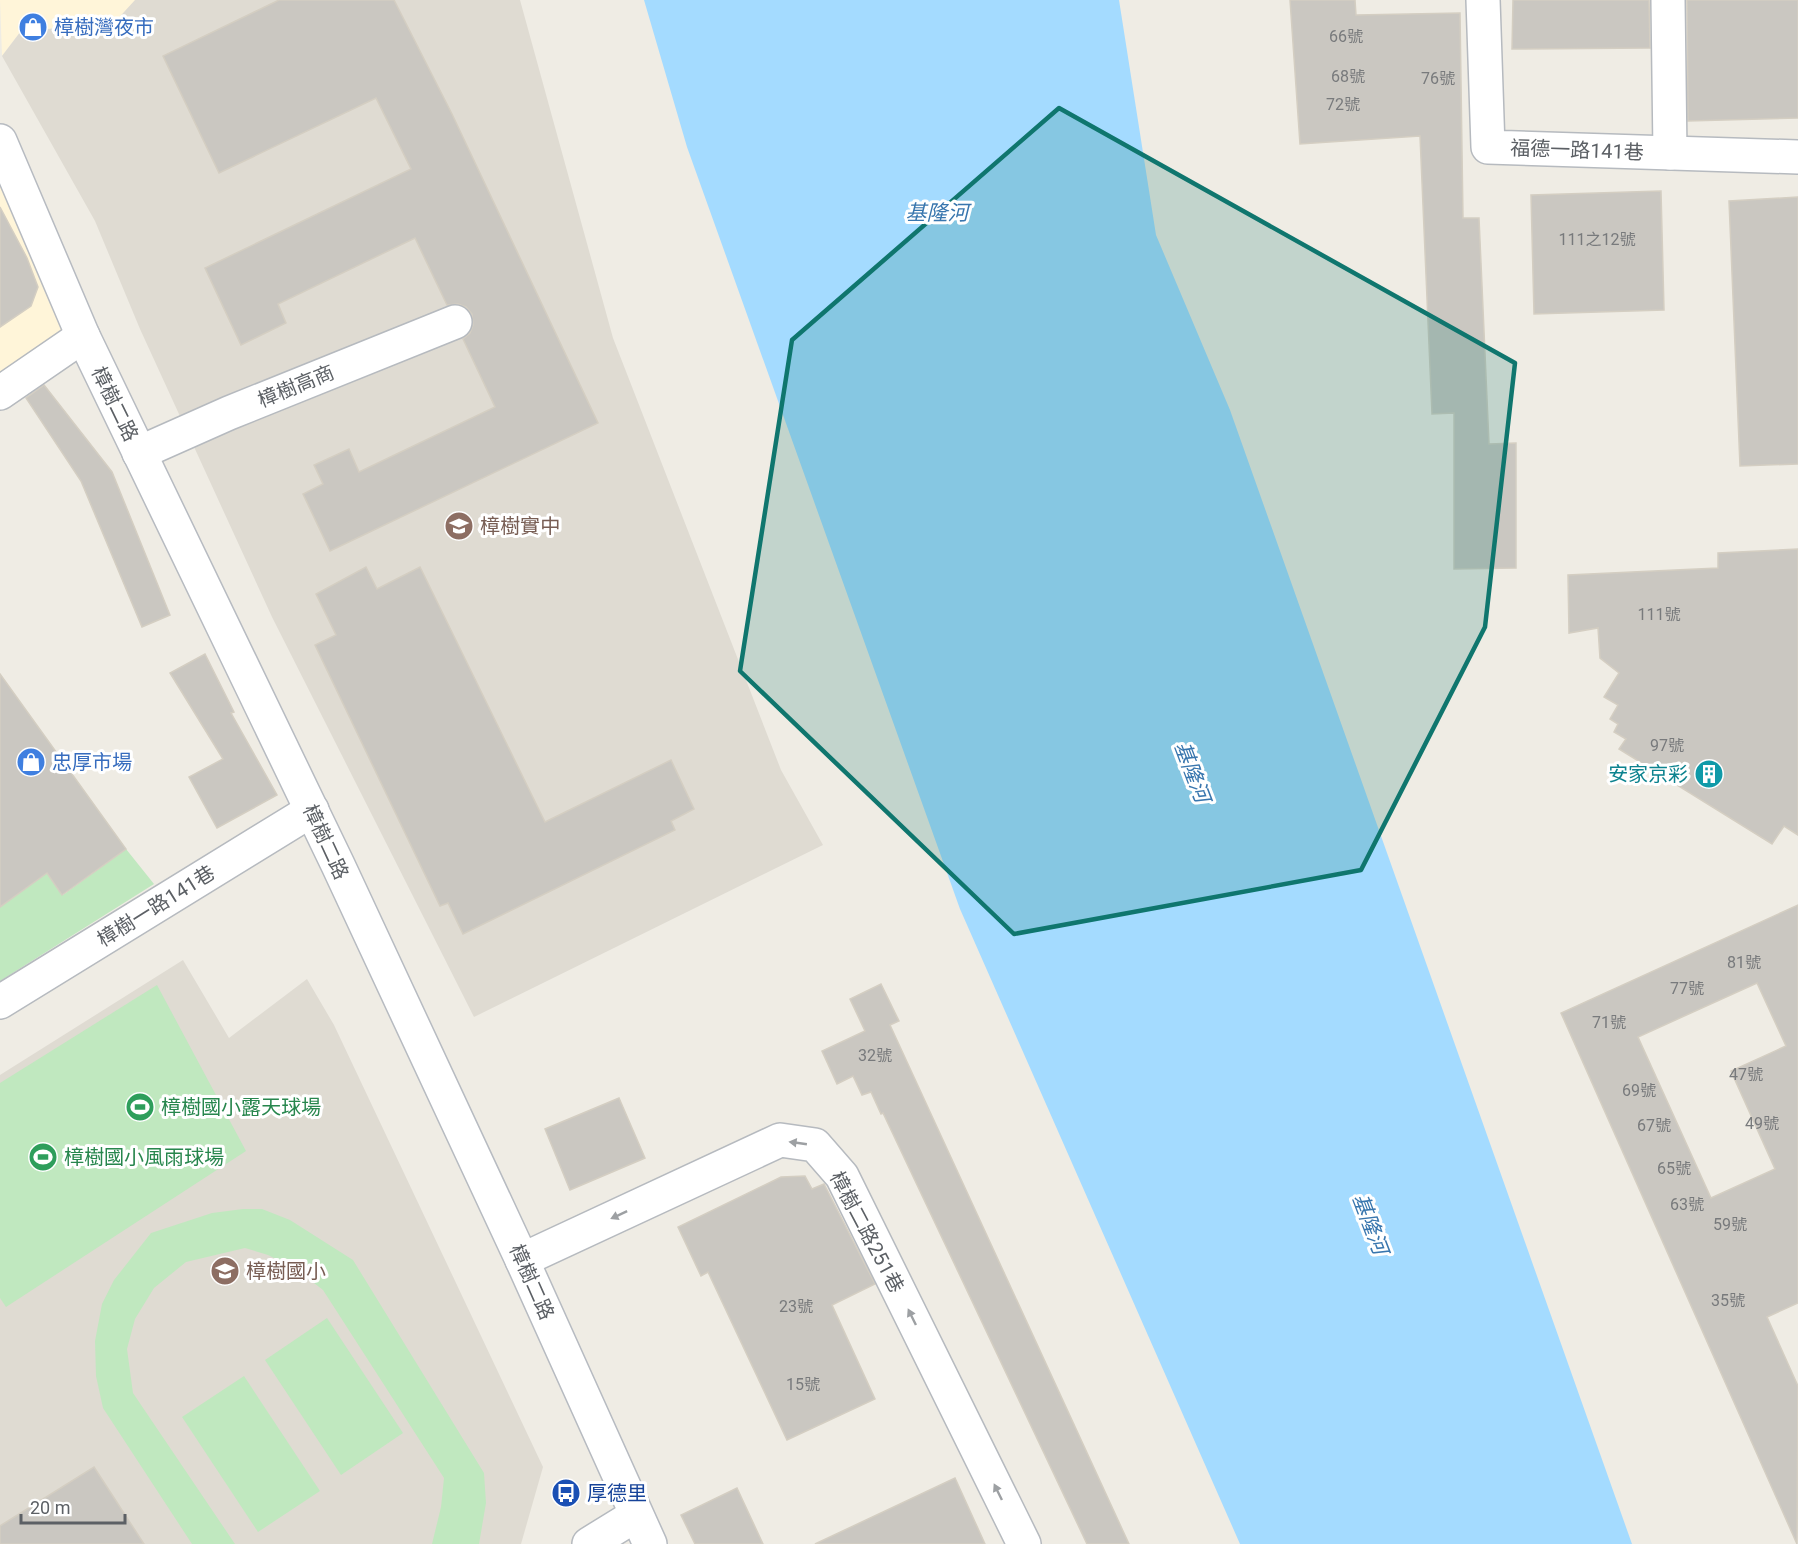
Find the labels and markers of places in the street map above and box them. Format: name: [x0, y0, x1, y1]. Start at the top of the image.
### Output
shop icon: 樟樹灣夜市: [17, 11, 49, 43]
place label: 樟樹灣夜市: [54, 15, 154, 39]
school or university icon: 樟樹實中: [443, 510, 475, 542]
place label: 樟樹實中: [480, 514, 560, 538]
shop icon: 忠厚市場: [15, 746, 47, 778]
place label: 忠厚市場: [52, 750, 132, 774]
building icon: 安家京彩: [1693, 758, 1725, 790]
place label: 安家京彩: [1608, 762, 1688, 786]
sports icon: 樟樹國小露天球場: [124, 1091, 156, 1123]
place label: 樟樹國小露天球場: [161, 1095, 321, 1119]
sports icon: 樟樹國小風雨球場: [27, 1141, 59, 1173]
place label: 樟樹國小風雨球場: [64, 1145, 224, 1169]
school or university icon: 樟樹國小: [209, 1255, 241, 1287]
place label: 樟樹國小: [246, 1259, 326, 1283]
bus stop icon: 厚德里: [550, 1477, 582, 1509]
place label: 厚德里: [587, 1481, 647, 1505]

